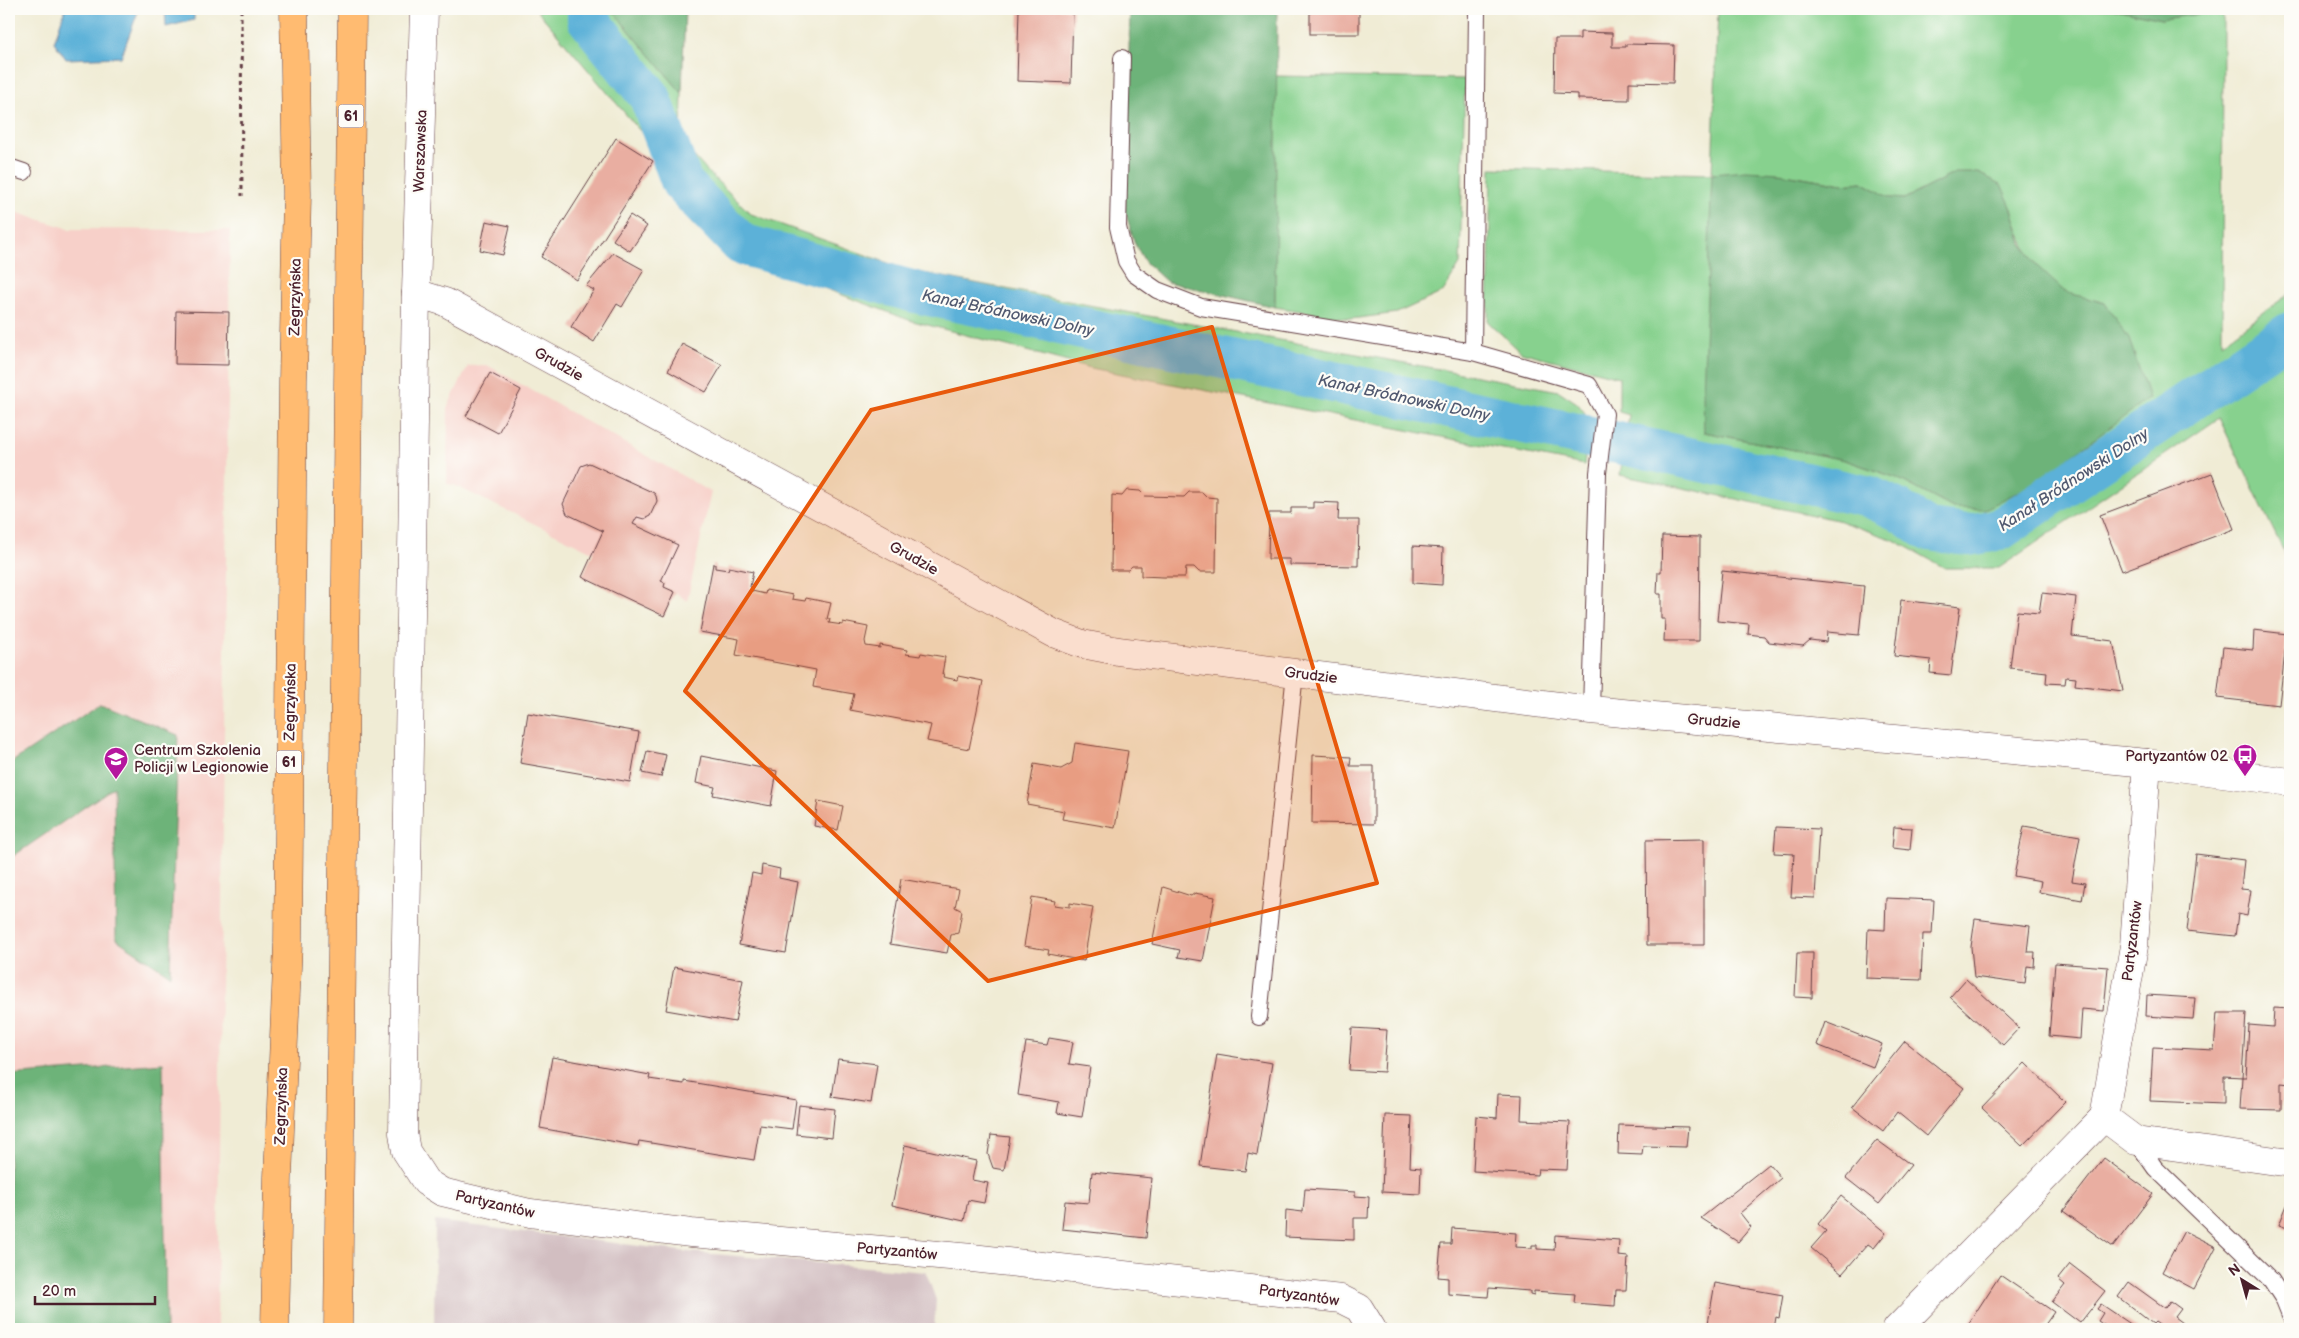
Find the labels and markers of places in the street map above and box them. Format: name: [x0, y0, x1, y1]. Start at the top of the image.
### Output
place label: Centrum Szkolenia Policji w Legionowie: [134, 741, 269, 777]
bus stop icon: Partyzantów 02: [2232, 743, 2258, 777]
school or university icon: Centrum Szkolenia Policji w Legionowie: [103, 746, 129, 780]
place label: Partyzantów 02: [2125, 747, 2228, 766]

